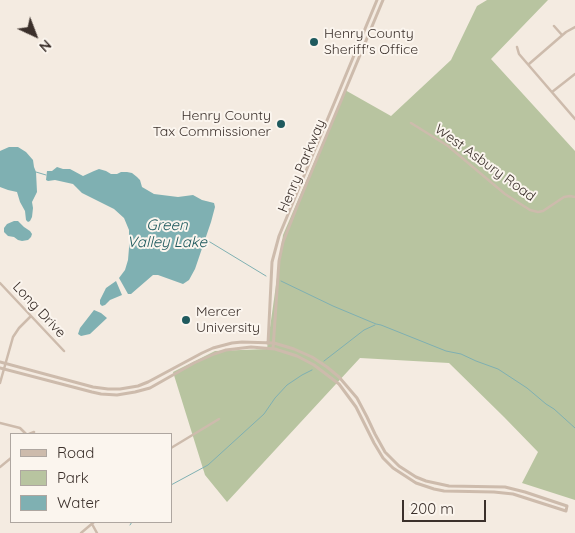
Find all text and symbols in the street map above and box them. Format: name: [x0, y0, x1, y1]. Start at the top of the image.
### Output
north arrow: [10, 10, 60, 60]
place label: Henry County Sheriff's Office: [324, 26, 418, 58]
text: N: [35, 36, 55, 56]
marker: Henry County Sheriff's Office: [308, 36, 320, 48]
place label: Henry County Tax Commissioner: [153, 108, 271, 140]
street label: Henry Parkway: [275, 117, 329, 215]
marker: Henry County Tax Commissioner: [275, 118, 287, 130]
street label: West Asbury Road: [431, 121, 539, 205]
water label: Green Valley Lake: [127, 216, 207, 251]
street label: Long Drive: [9, 279, 69, 341]
place label: Mercer University: [196, 304, 260, 336]
marker: Mercer University: [180, 314, 192, 326]
legend: [10, 433, 172, 523]
text: Road: [57, 443, 94, 462]
text: Park: [57, 468, 89, 487]
scale bar: [405, 490, 489, 522]
text: Water: [57, 493, 100, 512]
text: 200 m: [410, 499, 454, 518]

